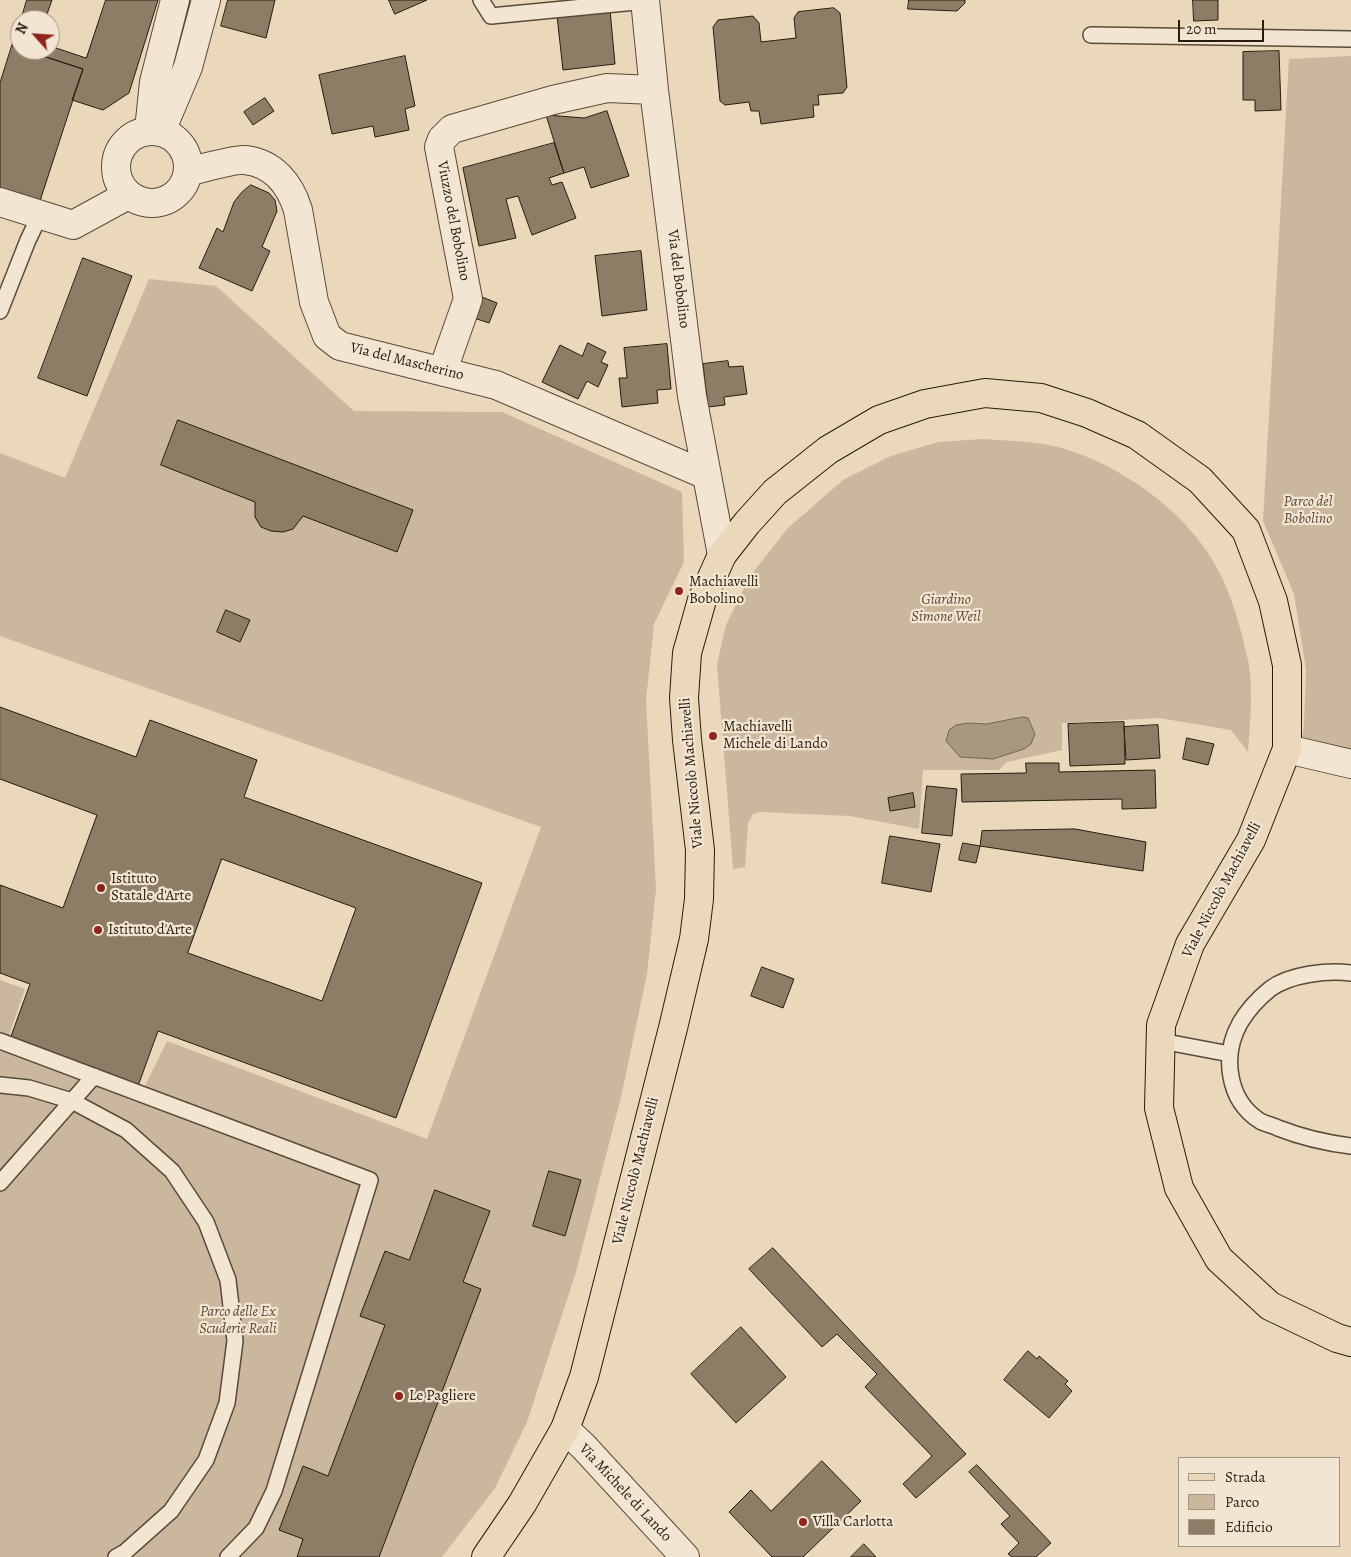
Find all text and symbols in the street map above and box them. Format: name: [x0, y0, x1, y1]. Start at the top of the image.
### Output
north arrow: [10, 10, 60, 60]
scale bar: [1181, 10, 1267, 42]
text: 20 m: [1186, 19, 1217, 39]
text: N: [11, 20, 33, 37]
street label: Viuzzo del Bobolino: [433, 160, 473, 282]
street label: Via del Bobolino: [663, 229, 693, 329]
street label: Via del Mascherino: [348, 339, 466, 385]
park label: Parco del Bobolino: [1284, 493, 1332, 528]
place label: Machiavelli Bobolino: [689, 573, 759, 608]
marker: Machiavelli Bobolino: [673, 585, 685, 597]
park label: Giardino Simone Weil: [911, 591, 981, 626]
street label: Viale Niccolò Machiavelli: [676, 697, 708, 849]
place label: Machiavelli Michele di Lando: [723, 718, 828, 753]
marker: Machiavelli Michele di Lando: [707, 730, 719, 742]
street label: Viale Niccolò Machiavelli: [1179, 819, 1265, 961]
place label: Istituto Statale d'Arte: [111, 870, 191, 905]
marker: Istituto Statale d'Arte: [95, 882, 107, 894]
place label: Istituto d'Arte: [108, 921, 192, 939]
marker: Istituto d'Arte: [92, 924, 104, 936]
street label: Viale Niccolò Machiavelli: [609, 1095, 663, 1247]
park label: Parco delle Ex Scuderie Reali: [199, 1303, 277, 1338]
place label: Le Pagliere: [409, 1387, 476, 1405]
marker: Le Pagliere: [393, 1390, 405, 1402]
street label: Via Michele di Lando: [575, 1440, 675, 1546]
legend: [1178, 1457, 1341, 1547]
text: Strada: [1225, 1467, 1266, 1487]
text: Parco: [1225, 1492, 1259, 1512]
place label: Villa Carlotta: [813, 1513, 893, 1531]
marker: Villa Carlotta: [797, 1516, 809, 1528]
text: Edificio: [1225, 1517, 1273, 1537]

